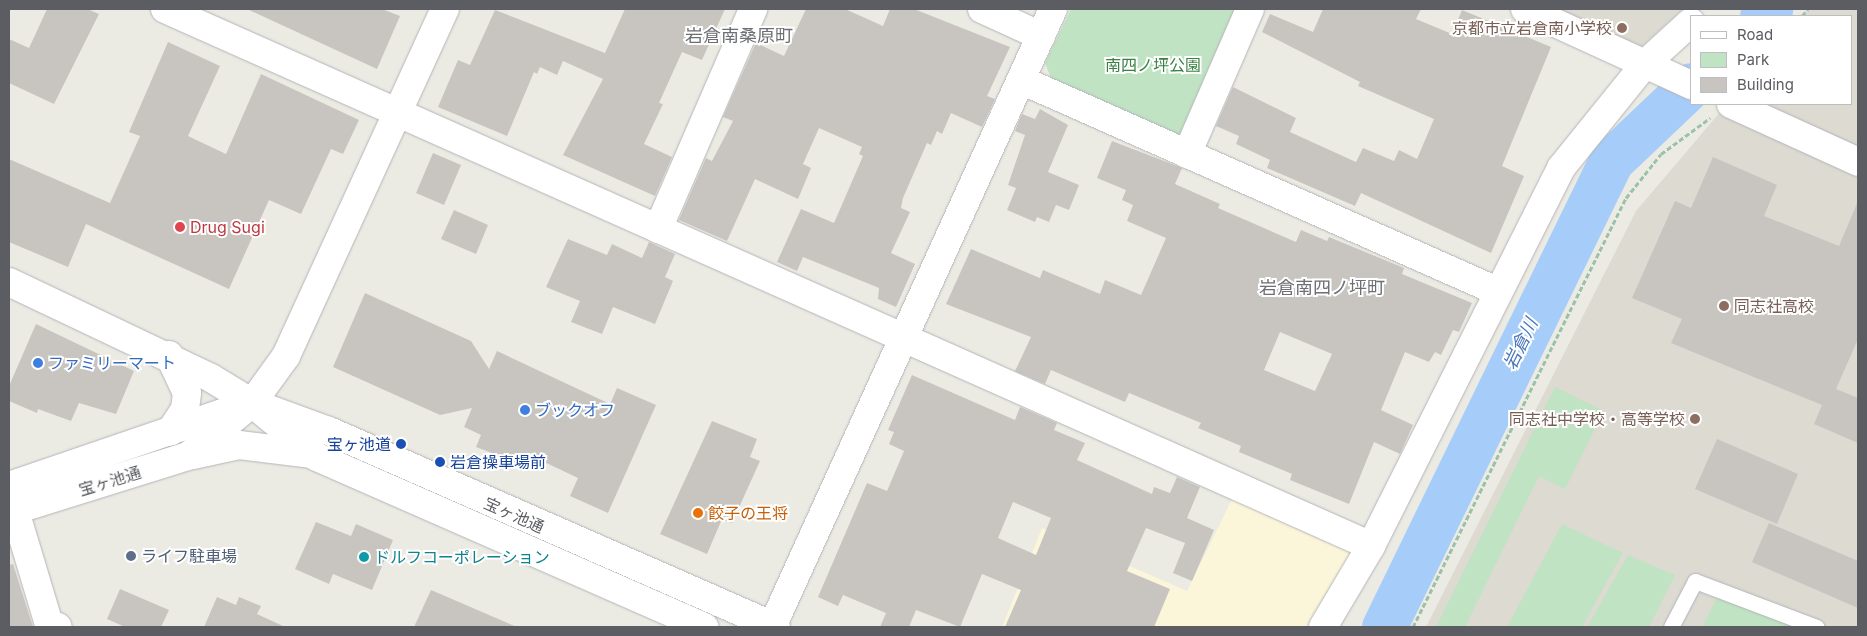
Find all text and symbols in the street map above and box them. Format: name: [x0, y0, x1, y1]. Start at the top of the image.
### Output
legend: [1690, 15, 1852, 105]
place label: 京都市立岩倉南小学校: [1452, 18, 1612, 38]
marker: 京都市立岩倉南小学校: [1616, 22, 1628, 34]
district label: 岩倉南桑原町: [685, 25, 793, 47]
text: Road: [1737, 25, 1773, 44]
text: Park: [1737, 50, 1769, 69]
park label: 南四ノ坪公園: [1105, 55, 1201, 75]
text: Building: [1737, 75, 1794, 94]
place label: Drug Sugi: [190, 217, 265, 237]
marker: Drug Sugi: [174, 221, 186, 233]
district label: 岩倉南四ノ坪町: [1259, 277, 1385, 299]
place label: 同志社高校: [1734, 296, 1814, 316]
marker: 同志社高校: [1718, 300, 1730, 312]
water label: 岩倉川: [1499, 315, 1543, 373]
place label: ファミリーマート: [48, 353, 176, 373]
marker: ファミリーマート: [32, 357, 44, 369]
place label: ブックオフ: [535, 400, 615, 420]
marker: ブックオフ: [519, 404, 531, 416]
place label: 同志社中学校・高等学校: [1509, 409, 1685, 429]
marker: 同志社中学校・高等学校: [1689, 413, 1701, 425]
place label: 宝ヶ池道: [327, 434, 391, 454]
marker: 宝ヶ池道: [395, 438, 407, 450]
place label: 岩倉操車場前: [450, 452, 546, 472]
marker: 岩倉操車場前: [434, 456, 446, 468]
street label: 宝ヶ池通: [77, 462, 143, 500]
street label: 宝ヶ池通: [481, 493, 547, 537]
place label: 餃子の王将: [708, 503, 788, 523]
marker: 餃子の王将: [692, 507, 704, 519]
place label: ライフ駐車場: [141, 546, 237, 566]
place label: ドルフコーポレーション: [374, 547, 550, 567]
marker: ライフ駐車場: [125, 550, 137, 562]
marker: ドルフコーポレーション: [358, 551, 370, 563]

